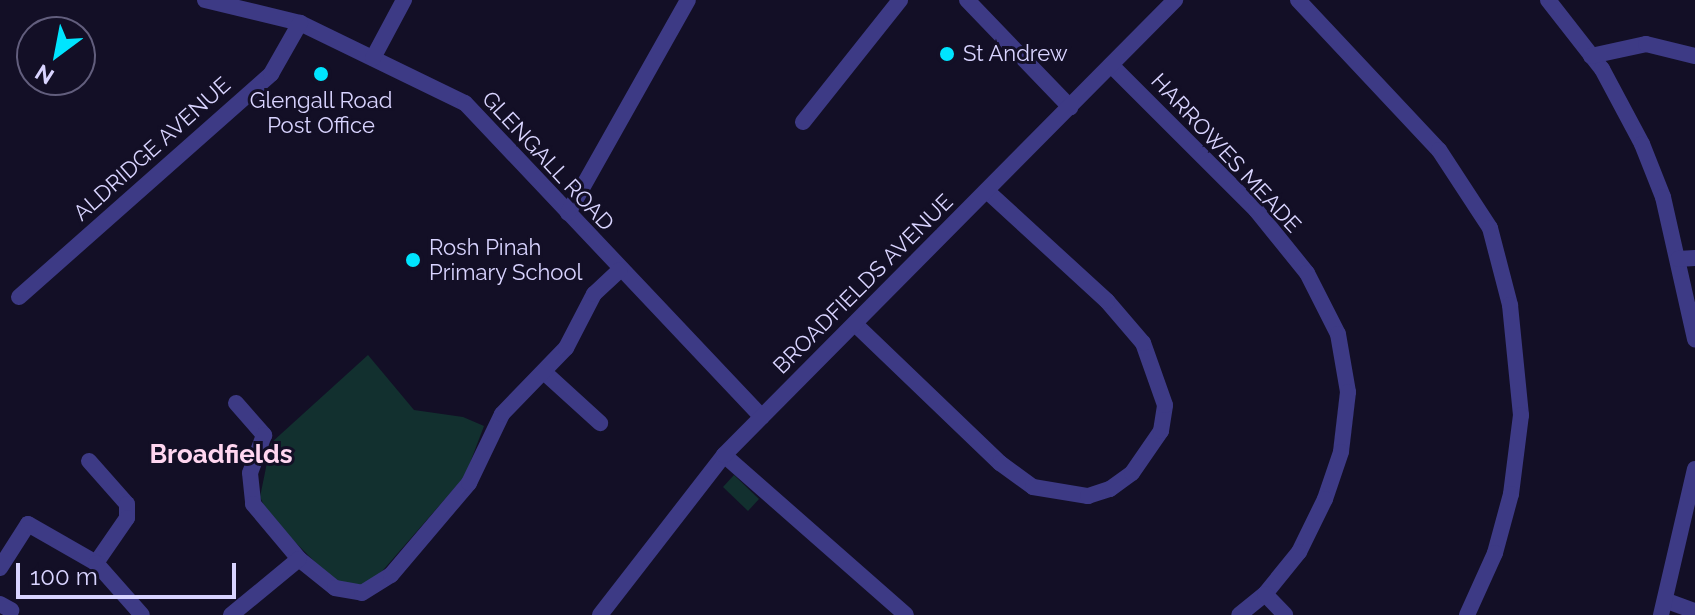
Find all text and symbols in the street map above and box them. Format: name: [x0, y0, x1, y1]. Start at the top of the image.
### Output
north arrow: [16, 16, 96, 96]
place label: St Andrew: [963, 41, 1068, 67]
marker: St Andrew: [938, 45, 956, 63]
text: N: [30, 59, 58, 90]
marker: Glengall Road Post Office: [312, 65, 330, 83]
street label: HARROWES MEADE: [1146, 68, 1306, 238]
street label: ALDRIDGE AVENUE: [68, 71, 236, 227]
street label: GLENGALL ROAD: [476, 86, 620, 236]
place label: Glengall Road Post Office: [249, 87, 393, 138]
street label: BROADFIELDS AVENUE: [767, 188, 959, 380]
place label: Rosh Pinah Primary School: [429, 234, 583, 286]
marker: Rosh Pinah Primary School: [404, 251, 422, 269]
district label: Broadfields: [149, 439, 293, 471]
scale bar: [20, 547, 240, 597]
text: 100 m: [30, 562, 98, 591]

